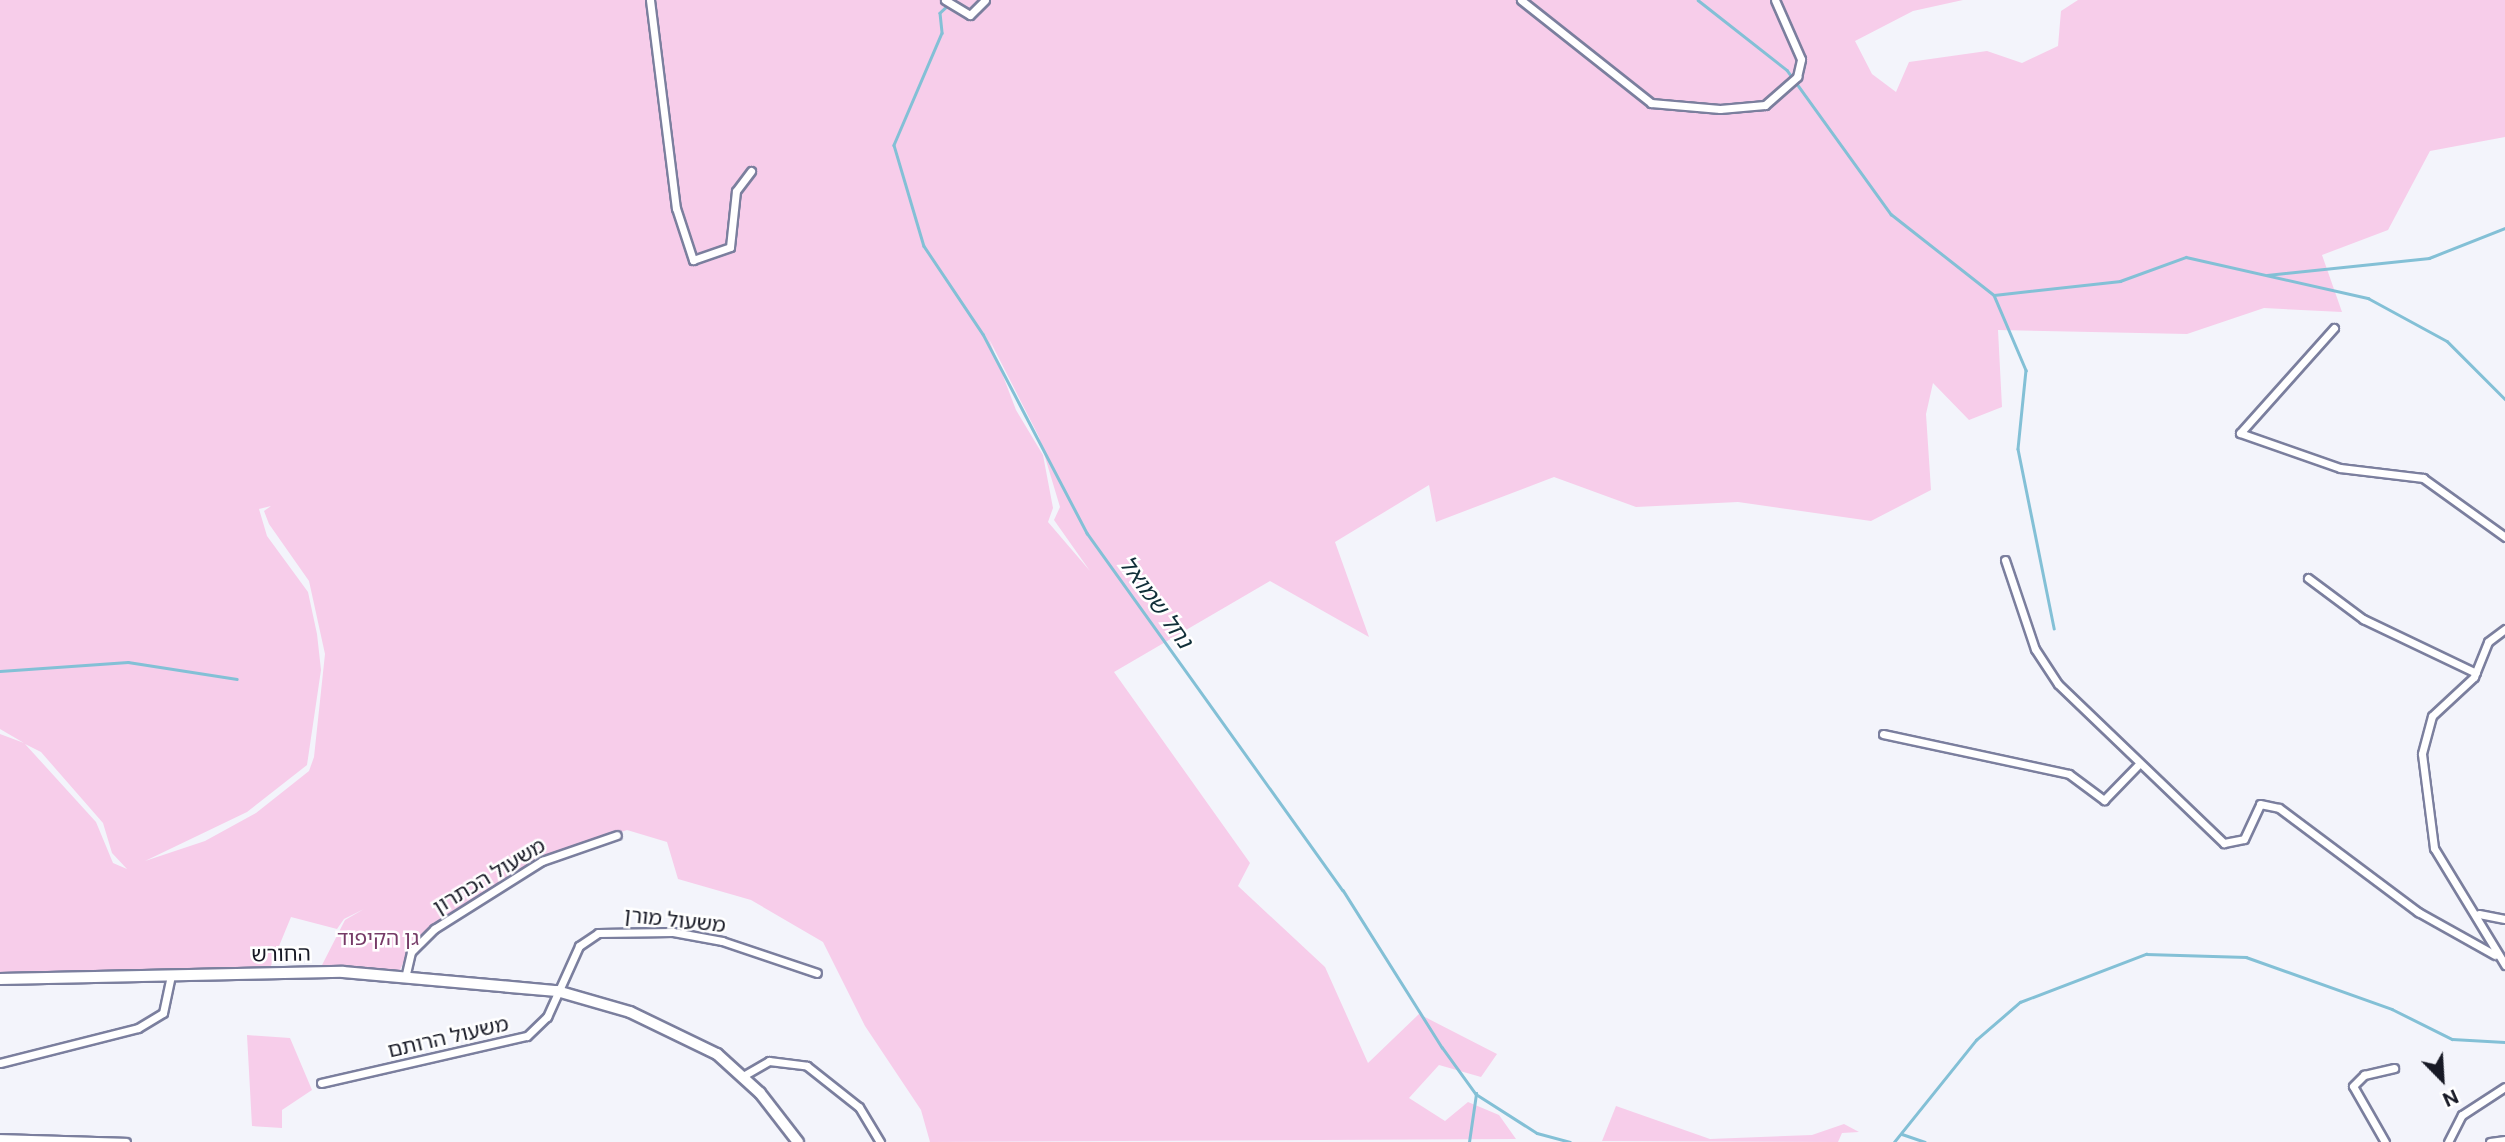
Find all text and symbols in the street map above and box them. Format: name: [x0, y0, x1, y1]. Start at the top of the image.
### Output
water label: נחל שמואל: [1113, 551, 1199, 653]
street label: משעול הכתרון: [428, 833, 550, 919]
street label: משעול מורן: [623, 902, 727, 938]
park label: גן הקיפוד: [337, 925, 419, 951]
street label: החורש: [251, 941, 311, 967]
street label: משעול הרותם: [385, 1011, 511, 1063]
north arrow: [2407, 1044, 2477, 1114]
text: N: [2439, 1085, 2462, 1111]

